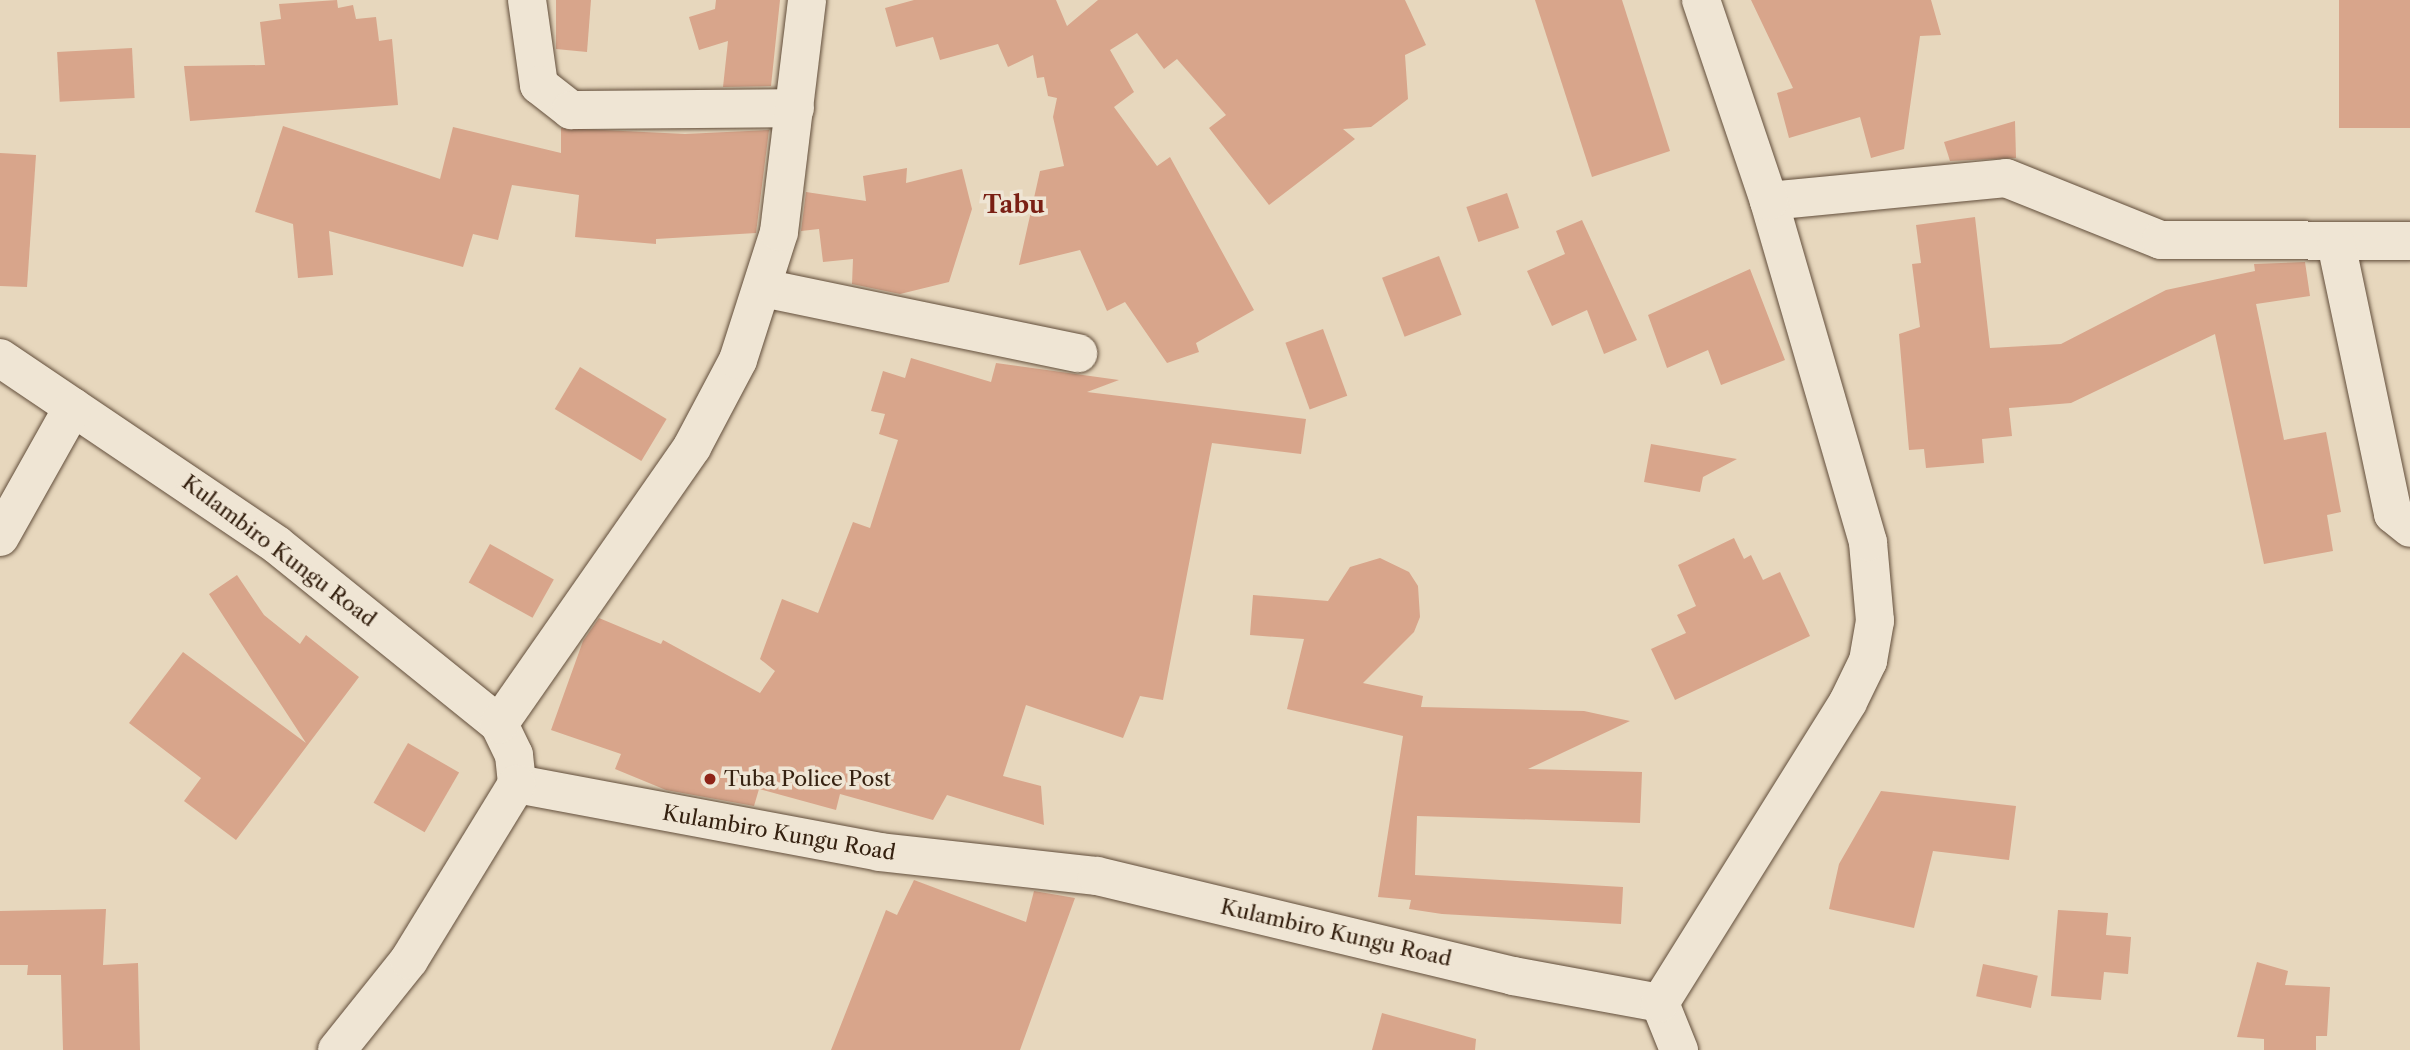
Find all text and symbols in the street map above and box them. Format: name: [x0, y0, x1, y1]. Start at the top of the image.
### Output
district label: Tabu: [983, 191, 1045, 219]
street label: Kulambiro Kungu Road: [177, 470, 381, 632]
place label: Tuba Police Post: [724, 766, 891, 792]
marker: Tuba Police Post: [702, 771, 718, 787]
street label: Kulambiro Kungu Road: [661, 800, 897, 866]
street label: Kulambiro Kungu Road: [1218, 894, 1454, 972]

